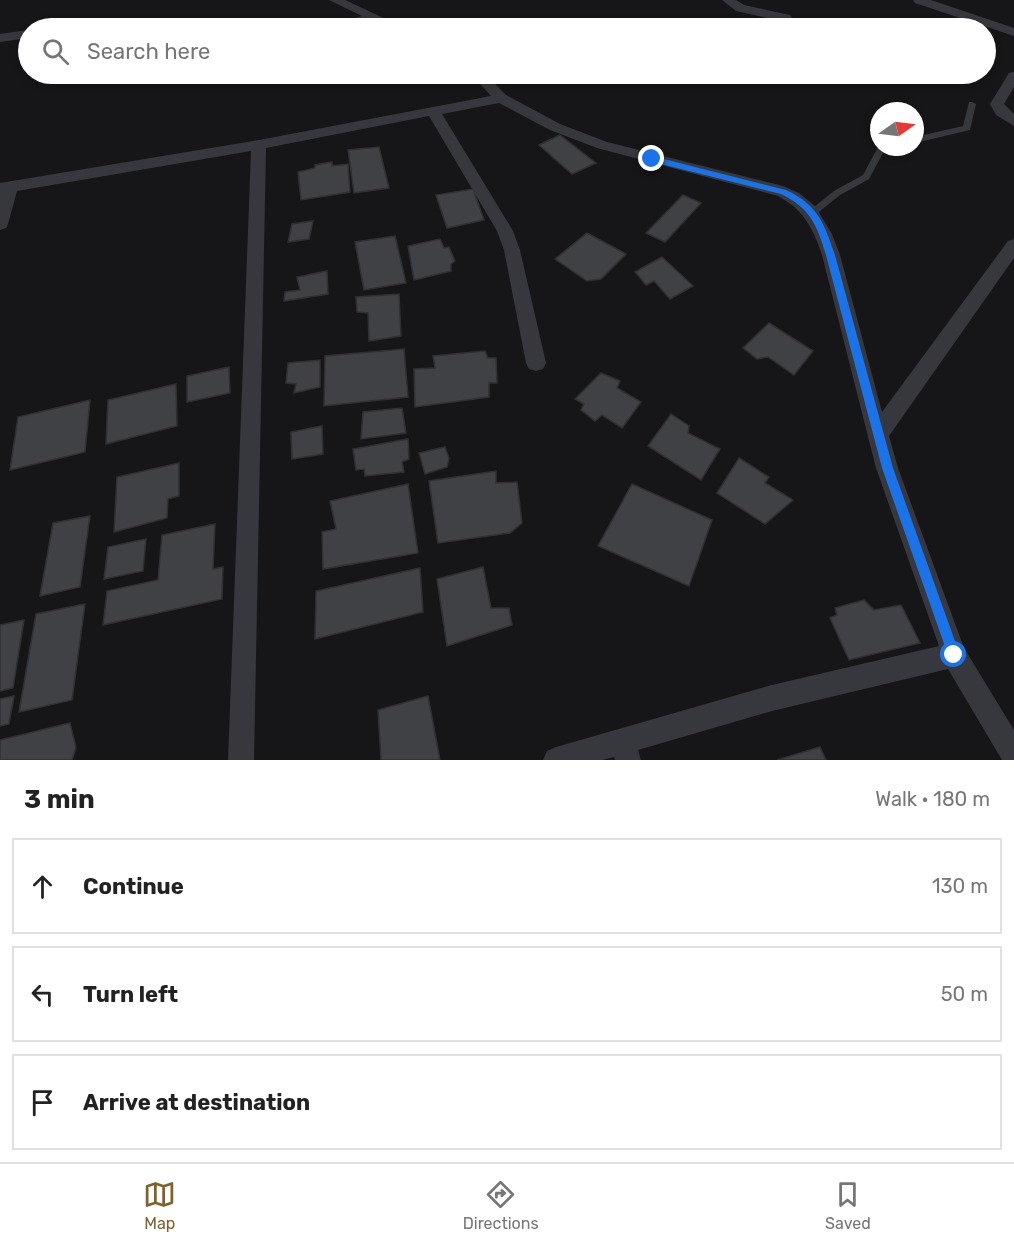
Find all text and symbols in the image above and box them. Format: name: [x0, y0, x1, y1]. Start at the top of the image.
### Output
search box: [18, 18, 996, 84]
icon: search: [39, 35, 72, 68]
text: Search here: [87, 38, 210, 65]
north arrow: [870, 102, 924, 156]
route end: [638, 145, 664, 171]
route start: [940, 641, 966, 667]
text: 3 min: [24, 784, 95, 815]
text: Walk · 180 m: [875, 787, 990, 811]
icon: ahead: [26, 870, 59, 903]
text: Continue: [83, 873, 184, 900]
text: 130 m: [932, 874, 988, 898]
icon: left: [26, 978, 59, 1011]
text: Turn left: [83, 981, 178, 1008]
text: 50 m: [941, 982, 988, 1006]
icon: arrive: [26, 1086, 59, 1119]
text: Arrive at destination: [83, 1089, 310, 1116]
tab: Map: [143, 1178, 176, 1233]
tab: Directions: [463, 1178, 539, 1233]
tab: Saved: [825, 1178, 871, 1233]

